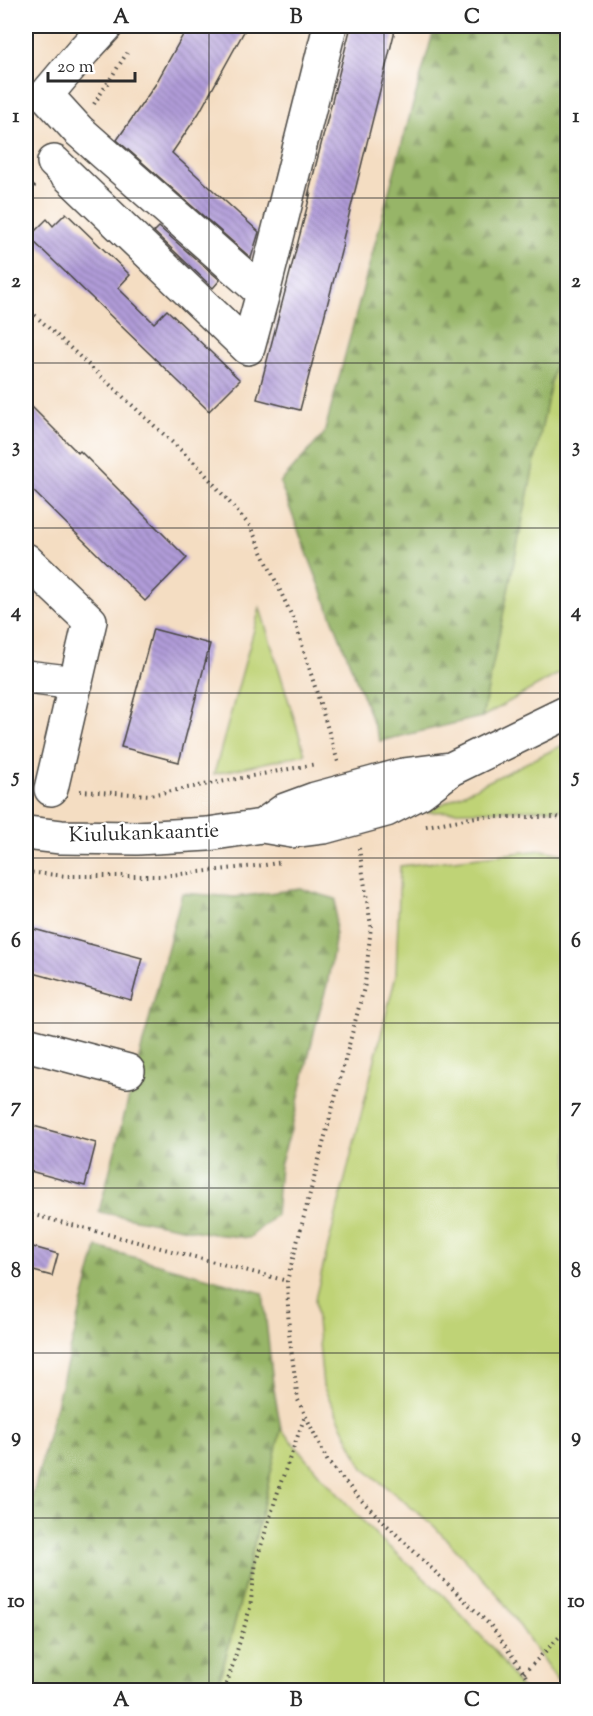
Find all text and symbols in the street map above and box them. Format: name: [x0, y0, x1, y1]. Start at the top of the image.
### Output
text: A: [113, 4, 130, 33]
text: B: [290, 4, 303, 33]
text: C: [464, 4, 480, 33]
scale bar: [48, 45, 135, 83]
text: 20 m: [57, 55, 94, 81]
text: 1: [13, 103, 20, 132]
text: 1: [573, 103, 580, 132]
text: 2: [11, 268, 21, 297]
text: 2: [571, 268, 581, 297]
text: 3: [12, 433, 20, 462]
text: 3: [572, 433, 580, 462]
text: 4: [10, 598, 21, 627]
text: 4: [570, 598, 581, 627]
text: 5: [11, 763, 20, 792]
text: 5: [571, 763, 580, 792]
street label: Kiulukankaantie: [68, 816, 220, 852]
text: 6: [11, 928, 21, 957]
text: 6: [571, 928, 581, 957]
text: 7: [11, 1093, 22, 1122]
text: 7: [571, 1093, 582, 1122]
text: 8: [11, 1258, 21, 1287]
text: 8: [571, 1258, 581, 1287]
text: 9: [11, 1423, 21, 1452]
text: 9: [571, 1423, 581, 1452]
text: 10: [7, 1588, 25, 1617]
text: 10: [567, 1588, 585, 1617]
text: A: [113, 1687, 130, 1716]
text: B: [290, 1687, 303, 1716]
text: C: [464, 1687, 480, 1716]

